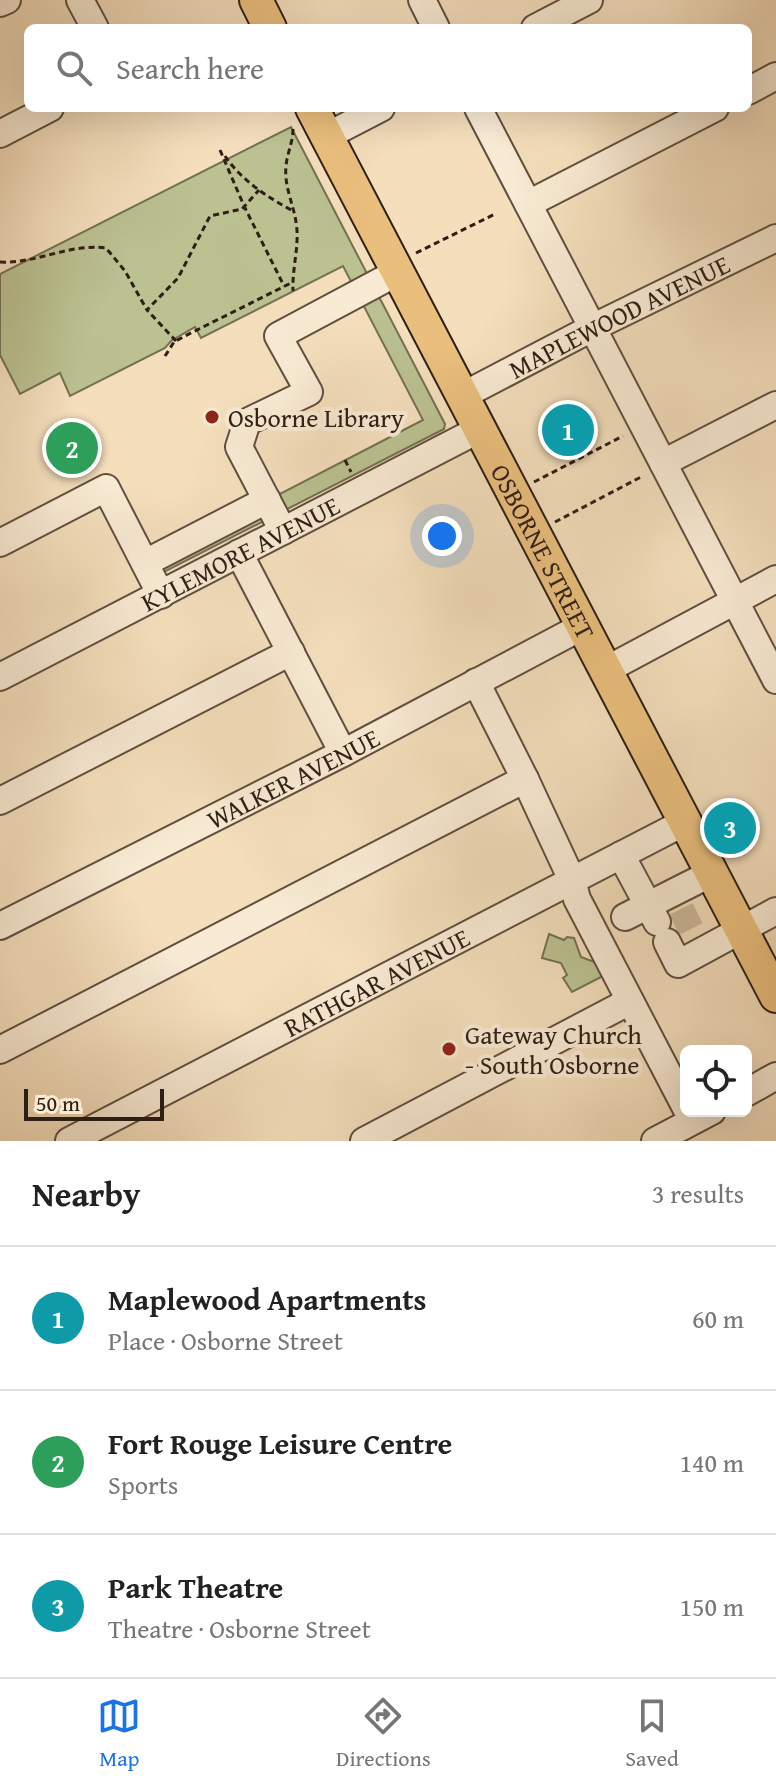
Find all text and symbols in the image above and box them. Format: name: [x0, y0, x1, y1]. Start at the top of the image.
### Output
search box: [24, 24, 752, 112]
icon: search: [52, 46, 96, 90]
text: Search here: [116, 46, 264, 90]
street label: MAPLEWOOD AVENUE: [501, 244, 736, 388]
place label: Osborne Library: [228, 398, 404, 437]
pin: 1: [542, 400, 594, 460]
marker: Osborne Library: [203, 408, 221, 426]
pin: 2: [46, 418, 98, 478]
street label: OSBORNE STREET: [482, 457, 606, 646]
street label: KYLEMORE AVENUE: [134, 485, 346, 621]
your location: [422, 516, 462, 556]
street label: WALKER AVENUE: [200, 718, 386, 838]
pin: 3: [704, 798, 756, 858]
street label: RATHGAR AVENUE: [277, 918, 476, 1046]
place label: Gateway Church - South Osborne: [465, 1015, 642, 1084]
marker: Gateway Church - South Osborne: [440, 1040, 458, 1058]
map controls: [680, 1045, 752, 1117]
button: locate: [680, 1045, 752, 1117]
scale bar: [24, 1085, 164, 1121]
text: 50 m: [36, 1087, 80, 1119]
text: Nearby: [32, 1169, 141, 1218]
text: 3 results: [652, 1174, 744, 1213]
text: Maplewood Apartments: [108, 1277, 426, 1321]
text: 1: [51, 1299, 65, 1338]
text: 60 m: [692, 1299, 744, 1338]
text: Place · Osborne Street: [108, 1321, 343, 1360]
text: Fort Rouge Leisure Centre: [108, 1421, 452, 1465]
text: 2: [51, 1443, 65, 1482]
text: 140 m: [679, 1443, 744, 1482]
text: Sports: [108, 1465, 178, 1504]
text: Park Theatre: [108, 1565, 283, 1609]
text: 3: [51, 1587, 65, 1626]
text: 150 m: [679, 1587, 744, 1626]
text: Theatre · Osborne Street: [108, 1609, 371, 1648]
tab: Map: [97, 1694, 141, 1774]
tab: Directions: [336, 1694, 431, 1774]
tab: Saved: [625, 1694, 679, 1774]

